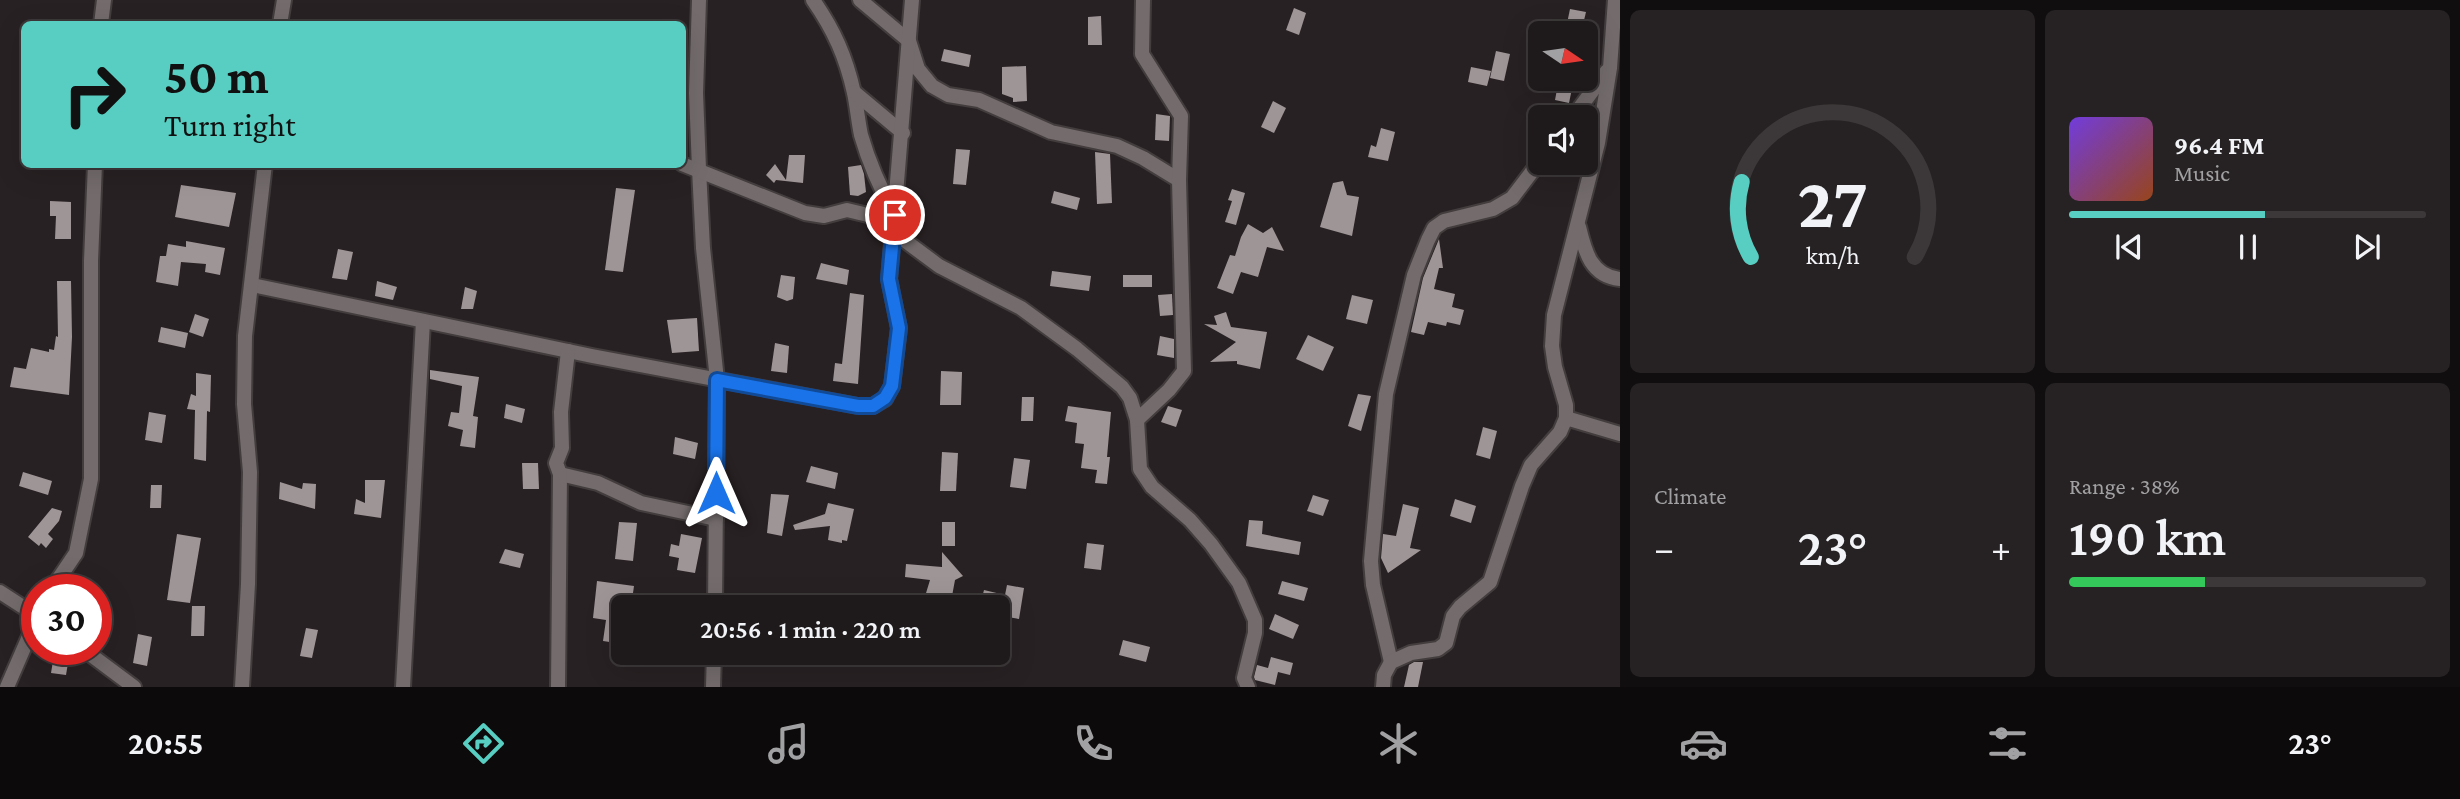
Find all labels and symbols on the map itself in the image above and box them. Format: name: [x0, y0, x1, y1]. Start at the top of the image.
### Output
north arrow: [1528, 21, 1598, 91]
pin: [865, 185, 925, 245]
position arrow: [679, 456, 753, 530]
speed limit sign: 30: [21, 574, 112, 665]

